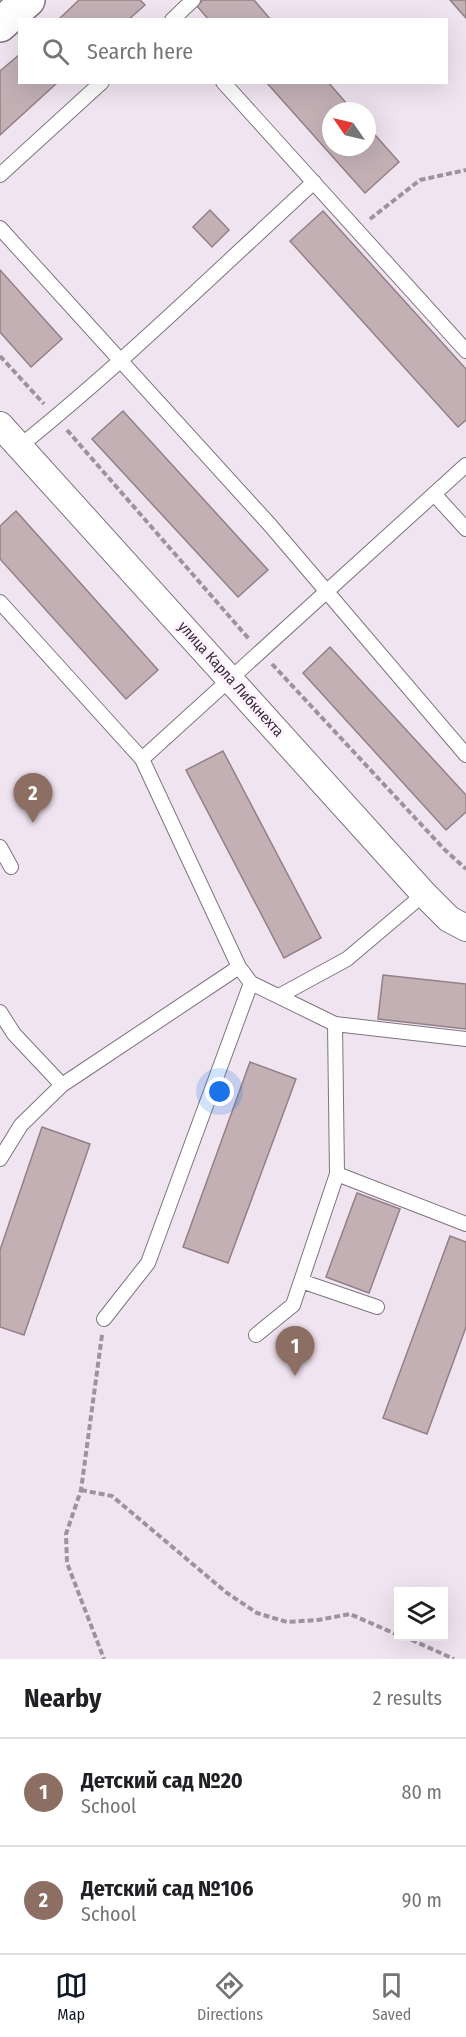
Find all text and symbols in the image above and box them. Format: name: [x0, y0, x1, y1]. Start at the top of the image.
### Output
search box: [18, 18, 448, 84]
icon: search: [39, 35, 72, 68]
text: Search here: [87, 38, 193, 65]
north arrow: [322, 102, 376, 156]
street label: улица Карла Либкнехта: [174, 618, 288, 740]
pin: 2: [14, 774, 52, 823]
your location: [205, 1077, 234, 1106]
pin: 1: [276, 1326, 314, 1376]
map controls: [394, 1587, 448, 1641]
button: layers: [394, 1587, 448, 1641]
text: Nearby: [24, 1683, 101, 1714]
text: 2 results: [373, 1686, 442, 1710]
text: Детский сад №20: [81, 1767, 243, 1794]
text: 1: [39, 1780, 48, 1804]
text: 80 m: [402, 1780, 442, 1804]
text: School: [81, 1794, 136, 1818]
text: Детский сад №106: [81, 1875, 253, 1902]
text: 2: [39, 1888, 48, 1912]
text: 90 m: [402, 1888, 442, 1912]
text: School: [81, 1902, 136, 1926]
tab: Map: [55, 1969, 88, 2024]
tab: Directions: [197, 1969, 263, 2024]
tab: Saved: [372, 1969, 411, 2024]

